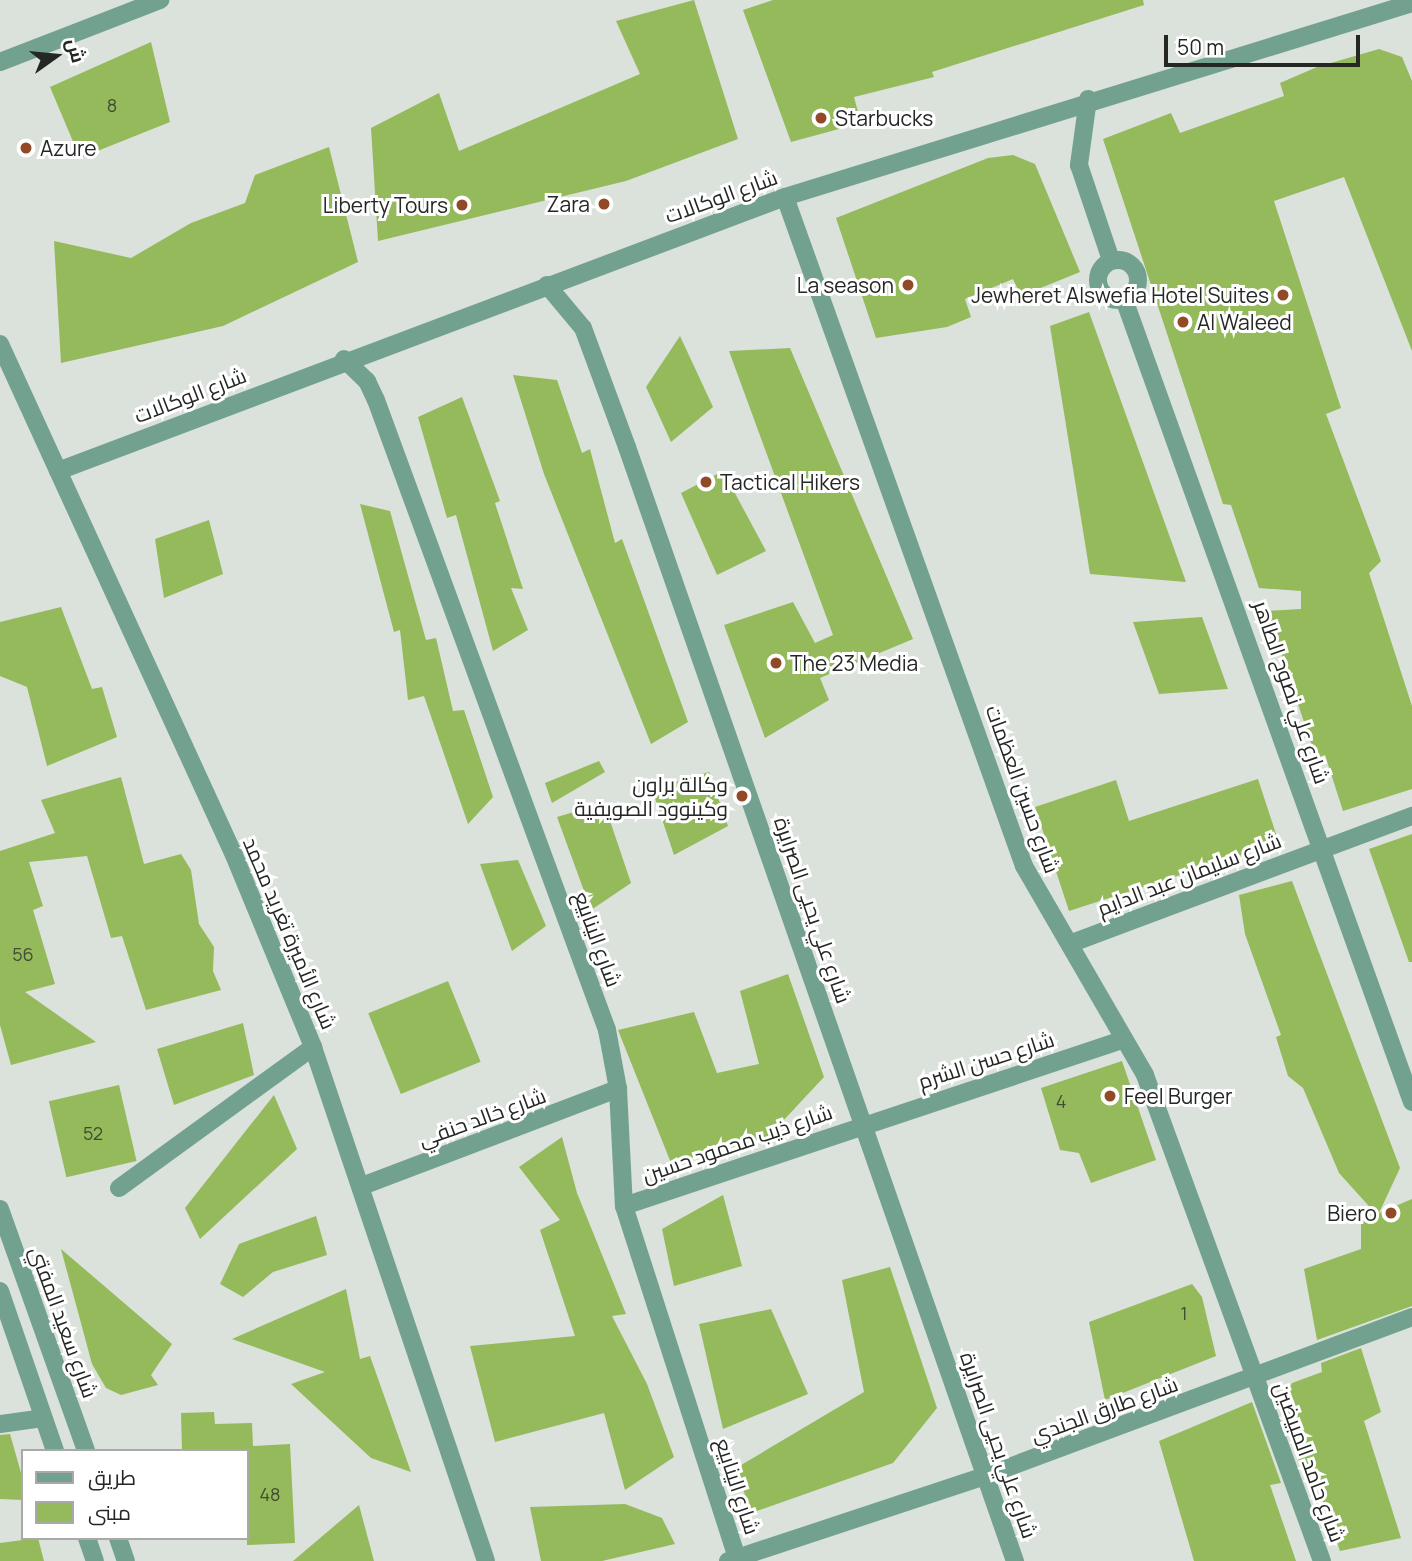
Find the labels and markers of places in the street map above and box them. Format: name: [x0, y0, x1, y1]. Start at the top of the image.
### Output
place label: Starbucks: [835, 105, 933, 131]
marker: Starbucks: [813, 110, 829, 126]
place label: Azure: [40, 135, 97, 161]
marker: Azure: [18, 140, 34, 156]
place label: Zara: [547, 191, 590, 217]
place label: Liberty Tours: [323, 192, 448, 218]
marker: Zara: [596, 196, 612, 212]
marker: Liberty Tours: [454, 197, 470, 213]
place label: La season: [797, 272, 894, 298]
marker: La season: [900, 277, 916, 293]
place label: Jewheret Alswefia Hotel Suites: [971, 282, 1269, 308]
marker: Jewheret Alswefia Hotel Suites: [1275, 287, 1291, 303]
place label: Al Waleed: [1197, 309, 1292, 335]
marker: Al Waleed: [1175, 314, 1191, 330]
place label: Tactical Hikers: [720, 469, 860, 495]
marker: Tactical Hikers: [698, 474, 714, 490]
place label: The 23 Media: [790, 650, 918, 676]
marker: The 23 Media: [768, 655, 784, 671]
place label: وكالة براون وكينوود الصويفية: [574, 771, 728, 821]
marker: وكالة براون وكينوود الصويفية: [734, 788, 750, 804]
place label: Feel Burger: [1124, 1083, 1233, 1109]
marker: Feel Burger: [1102, 1088, 1118, 1104]
place label: Biero: [1327, 1200, 1377, 1226]
marker: Biero: [1383, 1205, 1399, 1221]

